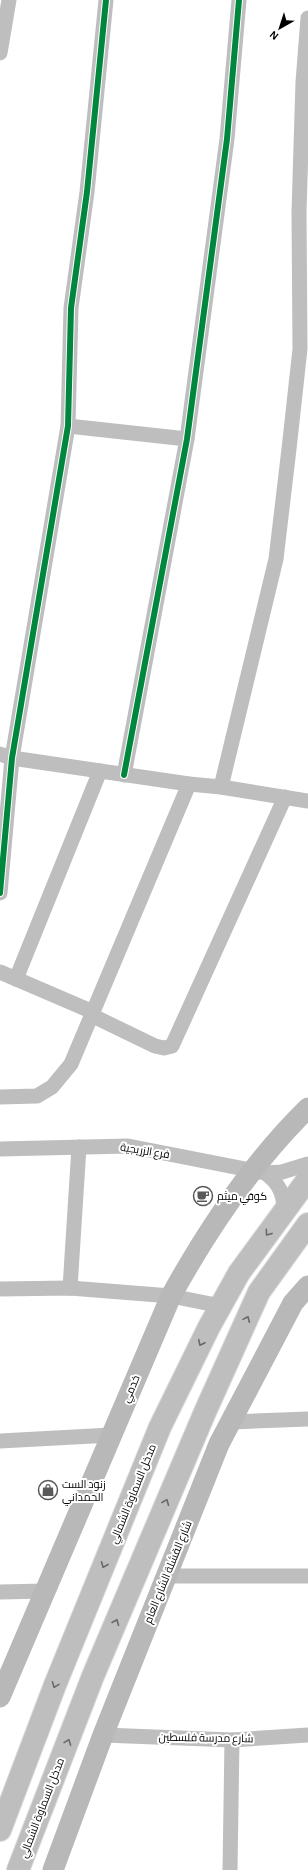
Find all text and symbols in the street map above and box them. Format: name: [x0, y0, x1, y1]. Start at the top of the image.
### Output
north arrow: [260, 8, 300, 48]
text: N: [268, 29, 280, 42]
street label: فرع الزريجية: [119, 1142, 171, 1162]
cafe icon: كوفي ميثم: [192, 1185, 214, 1207]
place label: كوفي ميثم: [217, 1191, 267, 1205]
one-way arrow: [266, 1228, 273, 1235]
one-way arrow: [242, 1315, 250, 1323]
one-way arrow: [198, 1339, 206, 1347]
street label: خدمي: [120, 1374, 144, 1406]
street label: مدخل السماوة الشمالي: [108, 1443, 161, 1546]
shop icon: زنود الست الحمداني: [37, 1479, 59, 1501]
place label: زنود الست الحمداني: [62, 1479, 106, 1506]
one-way arrow: [162, 1498, 170, 1505]
street label: شارع القشلة الشارع العام: [142, 1519, 196, 1626]
one-way arrow: [101, 1560, 109, 1568]
one-way arrow: [112, 1618, 120, 1625]
one-way arrow: [52, 1682, 60, 1689]
street label: شارع مدرسة فلسطين: [158, 1732, 254, 1746]
one-way arrow: [63, 1739, 71, 1746]
street label: مدخل السماوة الشمالي: [18, 1756, 69, 1861]

